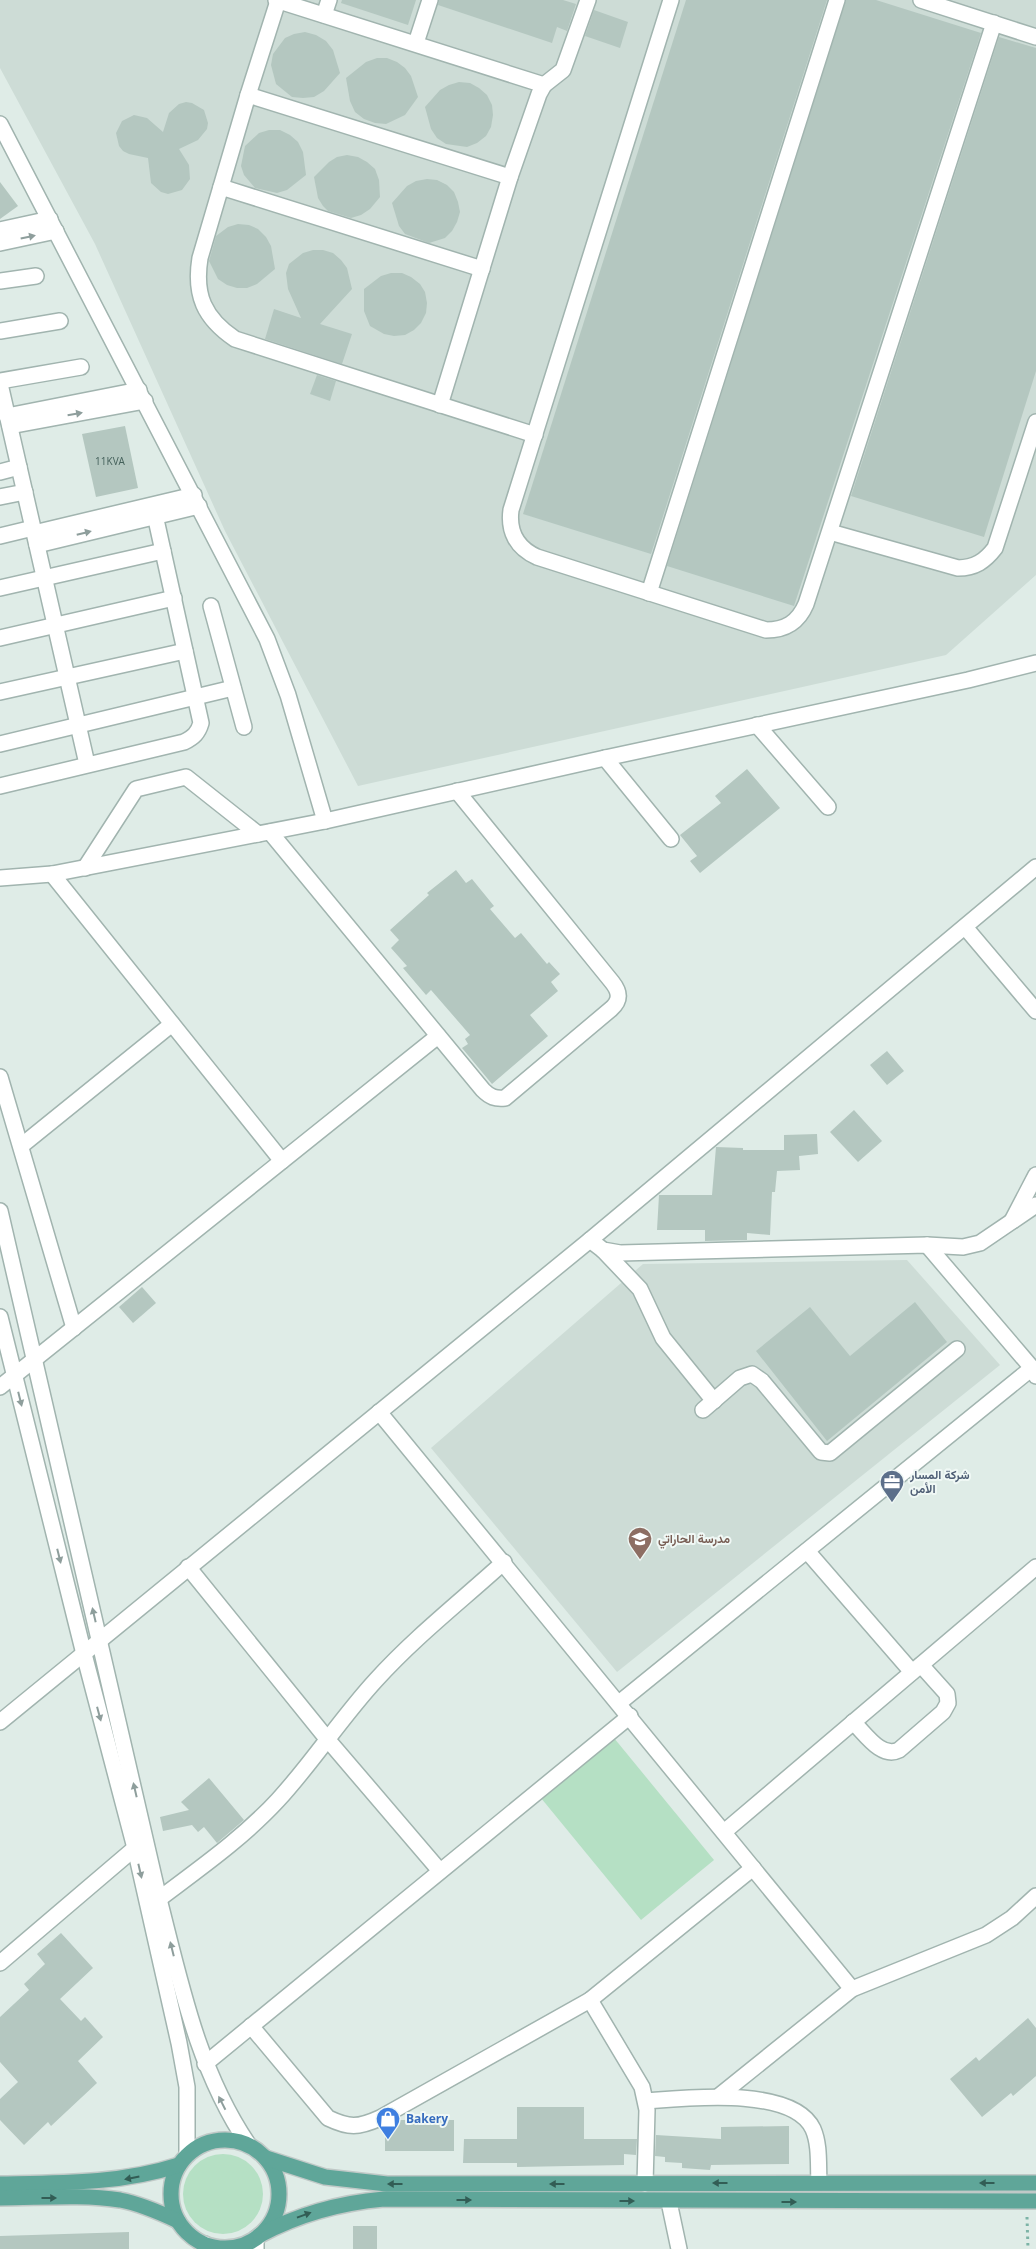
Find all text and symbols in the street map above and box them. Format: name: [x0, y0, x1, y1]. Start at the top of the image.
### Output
one-way arrow: [20, 233, 36, 241]
one-way arrow: [67, 410, 83, 418]
house number: 11KVA: [95, 454, 126, 468]
one-way arrow: [76, 529, 91, 537]
one-way arrow: [16, 1391, 24, 1406]
place label: شركة المسار الأمن: [909, 1466, 970, 1497]
office icon: شركة المسار الأمن: [879, 1469, 905, 1503]
school or university icon: مدرسة الحاراتي: [627, 1526, 653, 1560]
place label: مدرسة الحاراتي: [658, 1530, 731, 1549]
one-way arrow: [55, 1549, 63, 1564]
one-way arrow: [90, 1607, 98, 1623]
one-way arrow: [96, 1706, 104, 1721]
one-way arrow: [131, 1783, 139, 1798]
one-way arrow: [136, 1864, 144, 1879]
one-way arrow: [168, 1941, 176, 1956]
one-way arrow: [218, 2095, 227, 2110]
shop icon: Bakery: [375, 2106, 401, 2140]
place label: Bakery: [406, 2110, 448, 2127]
one-way arrow: [124, 2174, 140, 2182]
one-way arrow: [712, 2179, 728, 2187]
one-way arrow: [979, 2179, 995, 2187]
one-way arrow: [387, 2180, 403, 2188]
one-way arrow: [549, 2180, 565, 2188]
one-way arrow: [41, 2194, 57, 2202]
one-way arrow: [457, 2196, 473, 2204]
one-way arrow: [619, 2198, 635, 2206]
one-way arrow: [782, 2198, 798, 2206]
one-way arrow: [297, 2211, 312, 2219]

